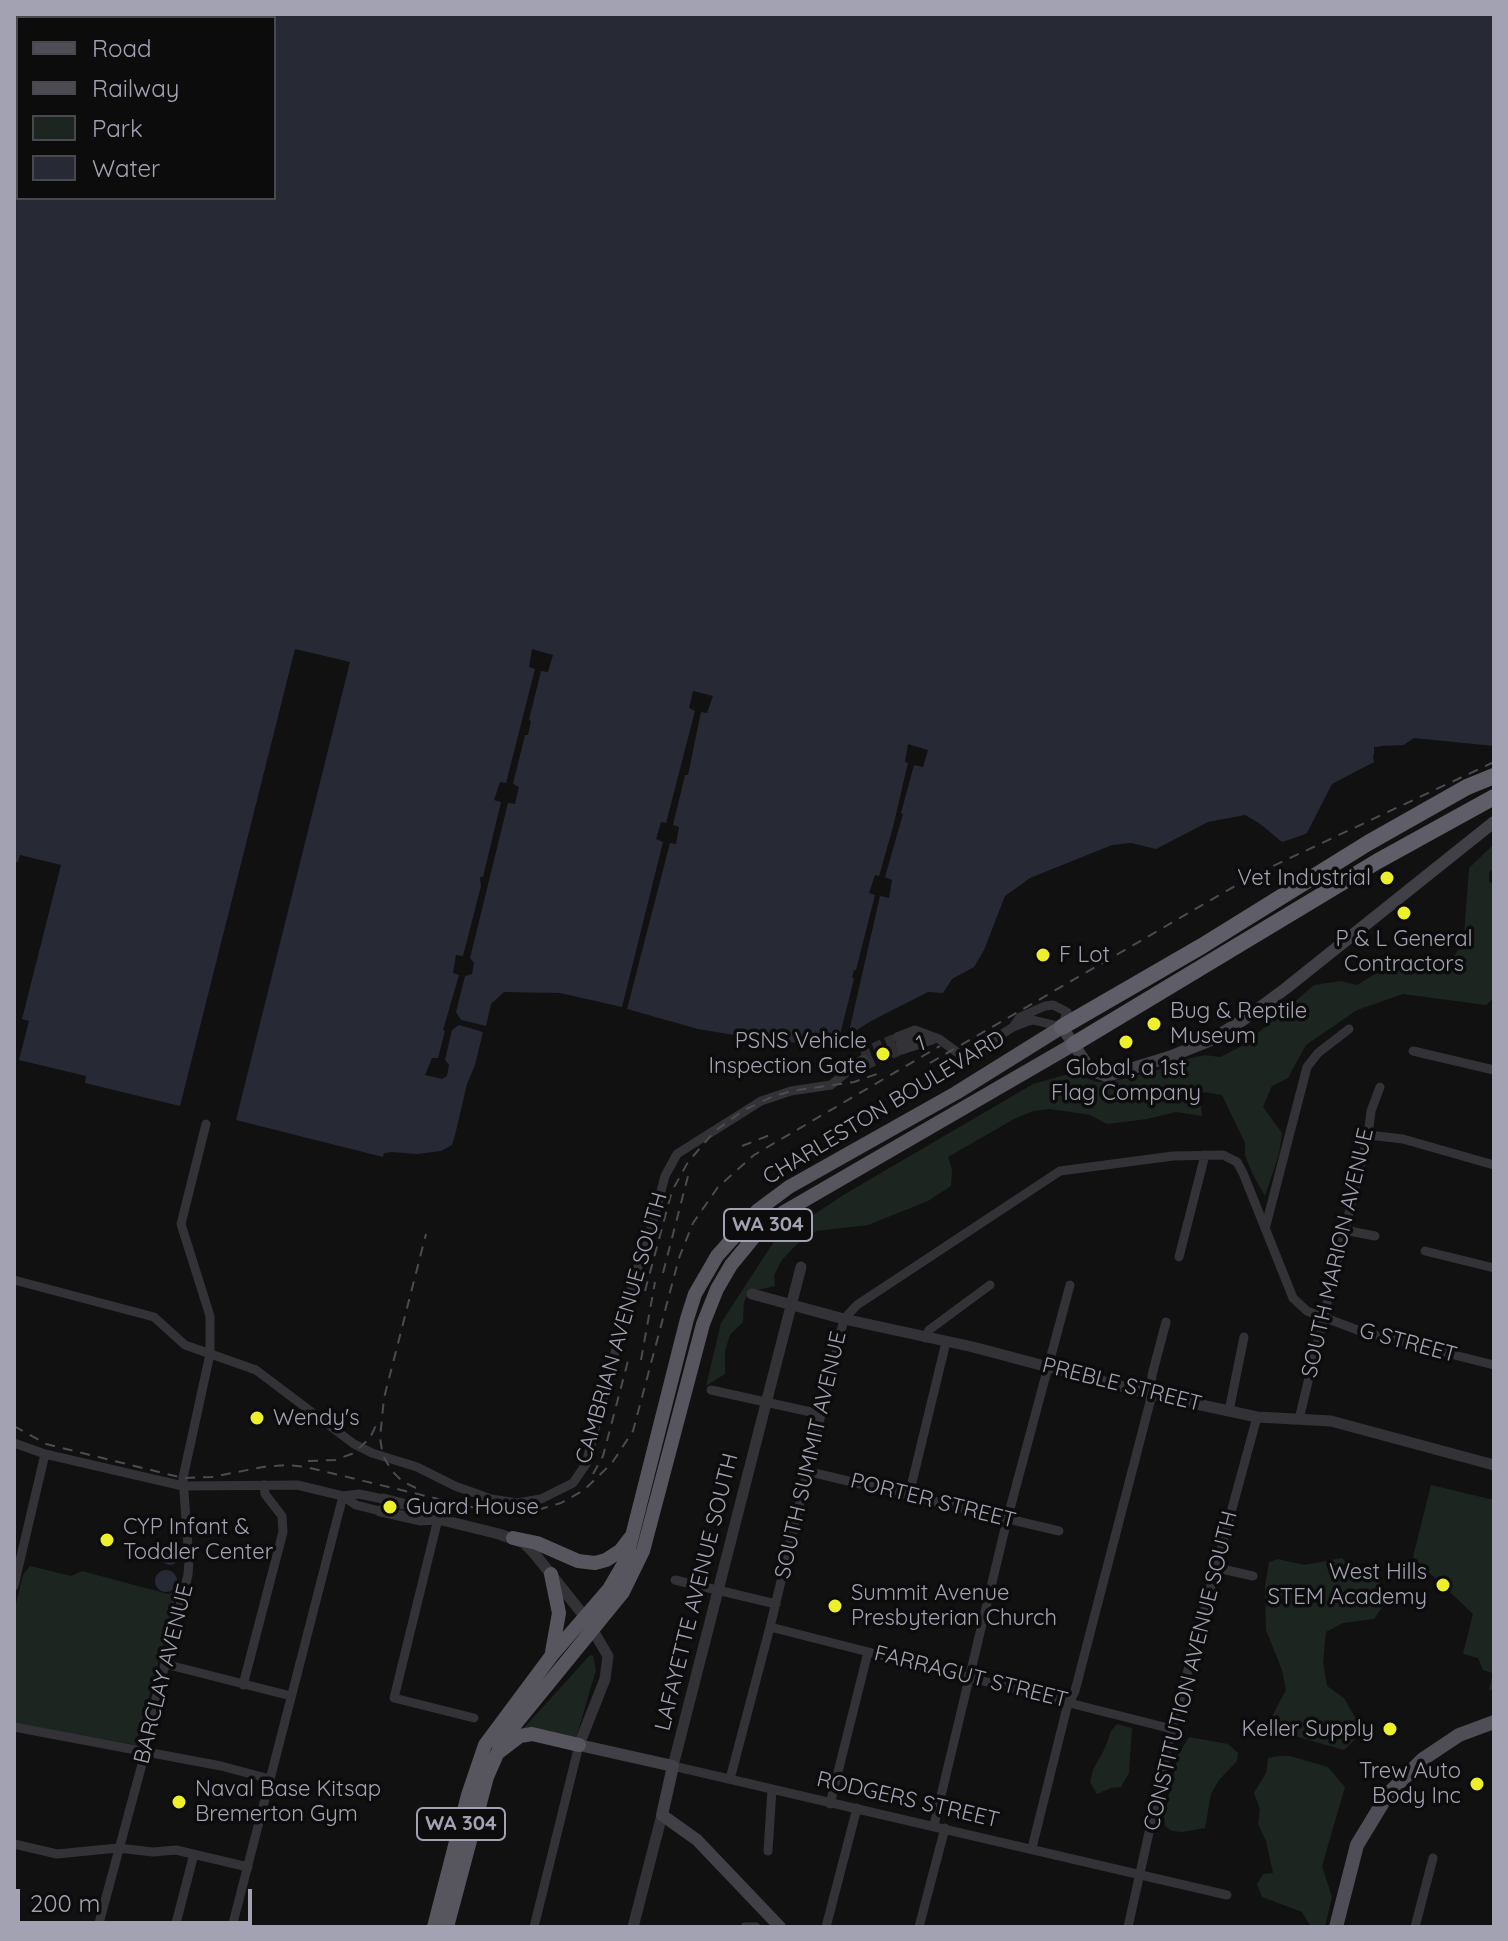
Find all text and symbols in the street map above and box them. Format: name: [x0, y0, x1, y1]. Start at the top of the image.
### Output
legend: [16, 16, 276, 200]
text: Road: [92, 33, 152, 63]
text: Railway: [92, 73, 179, 103]
text: Park: [92, 113, 143, 143]
text: Water: [92, 153, 160, 183]
place label: Vet Industrial: [1237, 865, 1371, 891]
marker: Vet Industrial: [1378, 869, 1396, 887]
marker: P & L General Contractors: [1395, 904, 1413, 922]
place label: P & L General Contractors: [1335, 926, 1473, 978]
place label: F Lot: [1059, 942, 1110, 968]
marker: F Lot: [1034, 946, 1052, 964]
place label: Bug & Reptile Museum: [1170, 998, 1307, 1050]
marker: Bug & Reptile Museum: [1145, 1015, 1163, 1033]
street label: CHARLESTON BOULEVARD: [758, 1025, 1010, 1191]
place label: PSNS Vehicle Inspection Gate: [708, 1028, 867, 1080]
street label: 1: [913, 1030, 929, 1058]
marker: Global, a 1st Flag Company: [1117, 1033, 1135, 1051]
marker: PSNS Vehicle Inspection Gate: [874, 1045, 892, 1063]
place label: Global, a 1st Flag Company: [1051, 1055, 1201, 1106]
street label: SOUTH MARION AVENUE: [1296, 1126, 1380, 1380]
street label: CAMBRIAN AVENUE SOUTH: [571, 1189, 673, 1467]
road number: WA 304: [724, 1209, 812, 1241]
street label: G STREET: [1356, 1317, 1460, 1369]
street label: SOUTH SUMMIT AVENUE: [770, 1329, 852, 1581]
street label: PREBLE STREET: [1039, 1352, 1205, 1418]
place label: Wendy's: [273, 1405, 359, 1431]
marker: Wendy's: [248, 1409, 266, 1427]
street label: LAFAYETTE AVENUE SOUTH: [650, 1451, 744, 1733]
street label: PORTER STREET: [848, 1468, 1018, 1534]
place label: Guard House: [406, 1494, 539, 1520]
marker: Guard House: [381, 1498, 399, 1516]
street label: CONSTITUTION AVENUE SOUTH: [1138, 1508, 1244, 1834]
place label: CYP Infant & Toddler Center: [123, 1514, 273, 1566]
marker: CYP Infant & Toddler Center: [98, 1531, 116, 1549]
place label: West Hills STEM Academy: [1267, 1559, 1427, 1610]
marker: West Hills STEM Academy: [1434, 1576, 1452, 1594]
place label: Summit Avenue Presbyterian Church: [851, 1580, 1057, 1632]
street label: BARCLAY AVENUE: [129, 1581, 199, 1767]
marker: Summit Avenue Presbyterian Church: [826, 1597, 844, 1615]
street label: FARRAGUT STREET: [871, 1640, 1071, 1714]
place label: Keller Supply: [1242, 1716, 1374, 1742]
marker: Keller Supply: [1381, 1720, 1399, 1738]
place label: Trew Auto Body Inc: [1359, 1758, 1461, 1810]
street label: RODGERS STREET: [814, 1766, 1002, 1834]
marker: Trew Auto Body Inc: [1468, 1775, 1486, 1793]
place label: Naval Base Kitsap Bremerton Gym: [195, 1776, 381, 1828]
marker: Naval Base Kitsap Bremerton Gym: [170, 1793, 188, 1811]
road number: WA 304: [417, 1808, 505, 1840]
scale bar: [20, 1873, 256, 1923]
text: 200 m: [30, 1888, 100, 1918]

